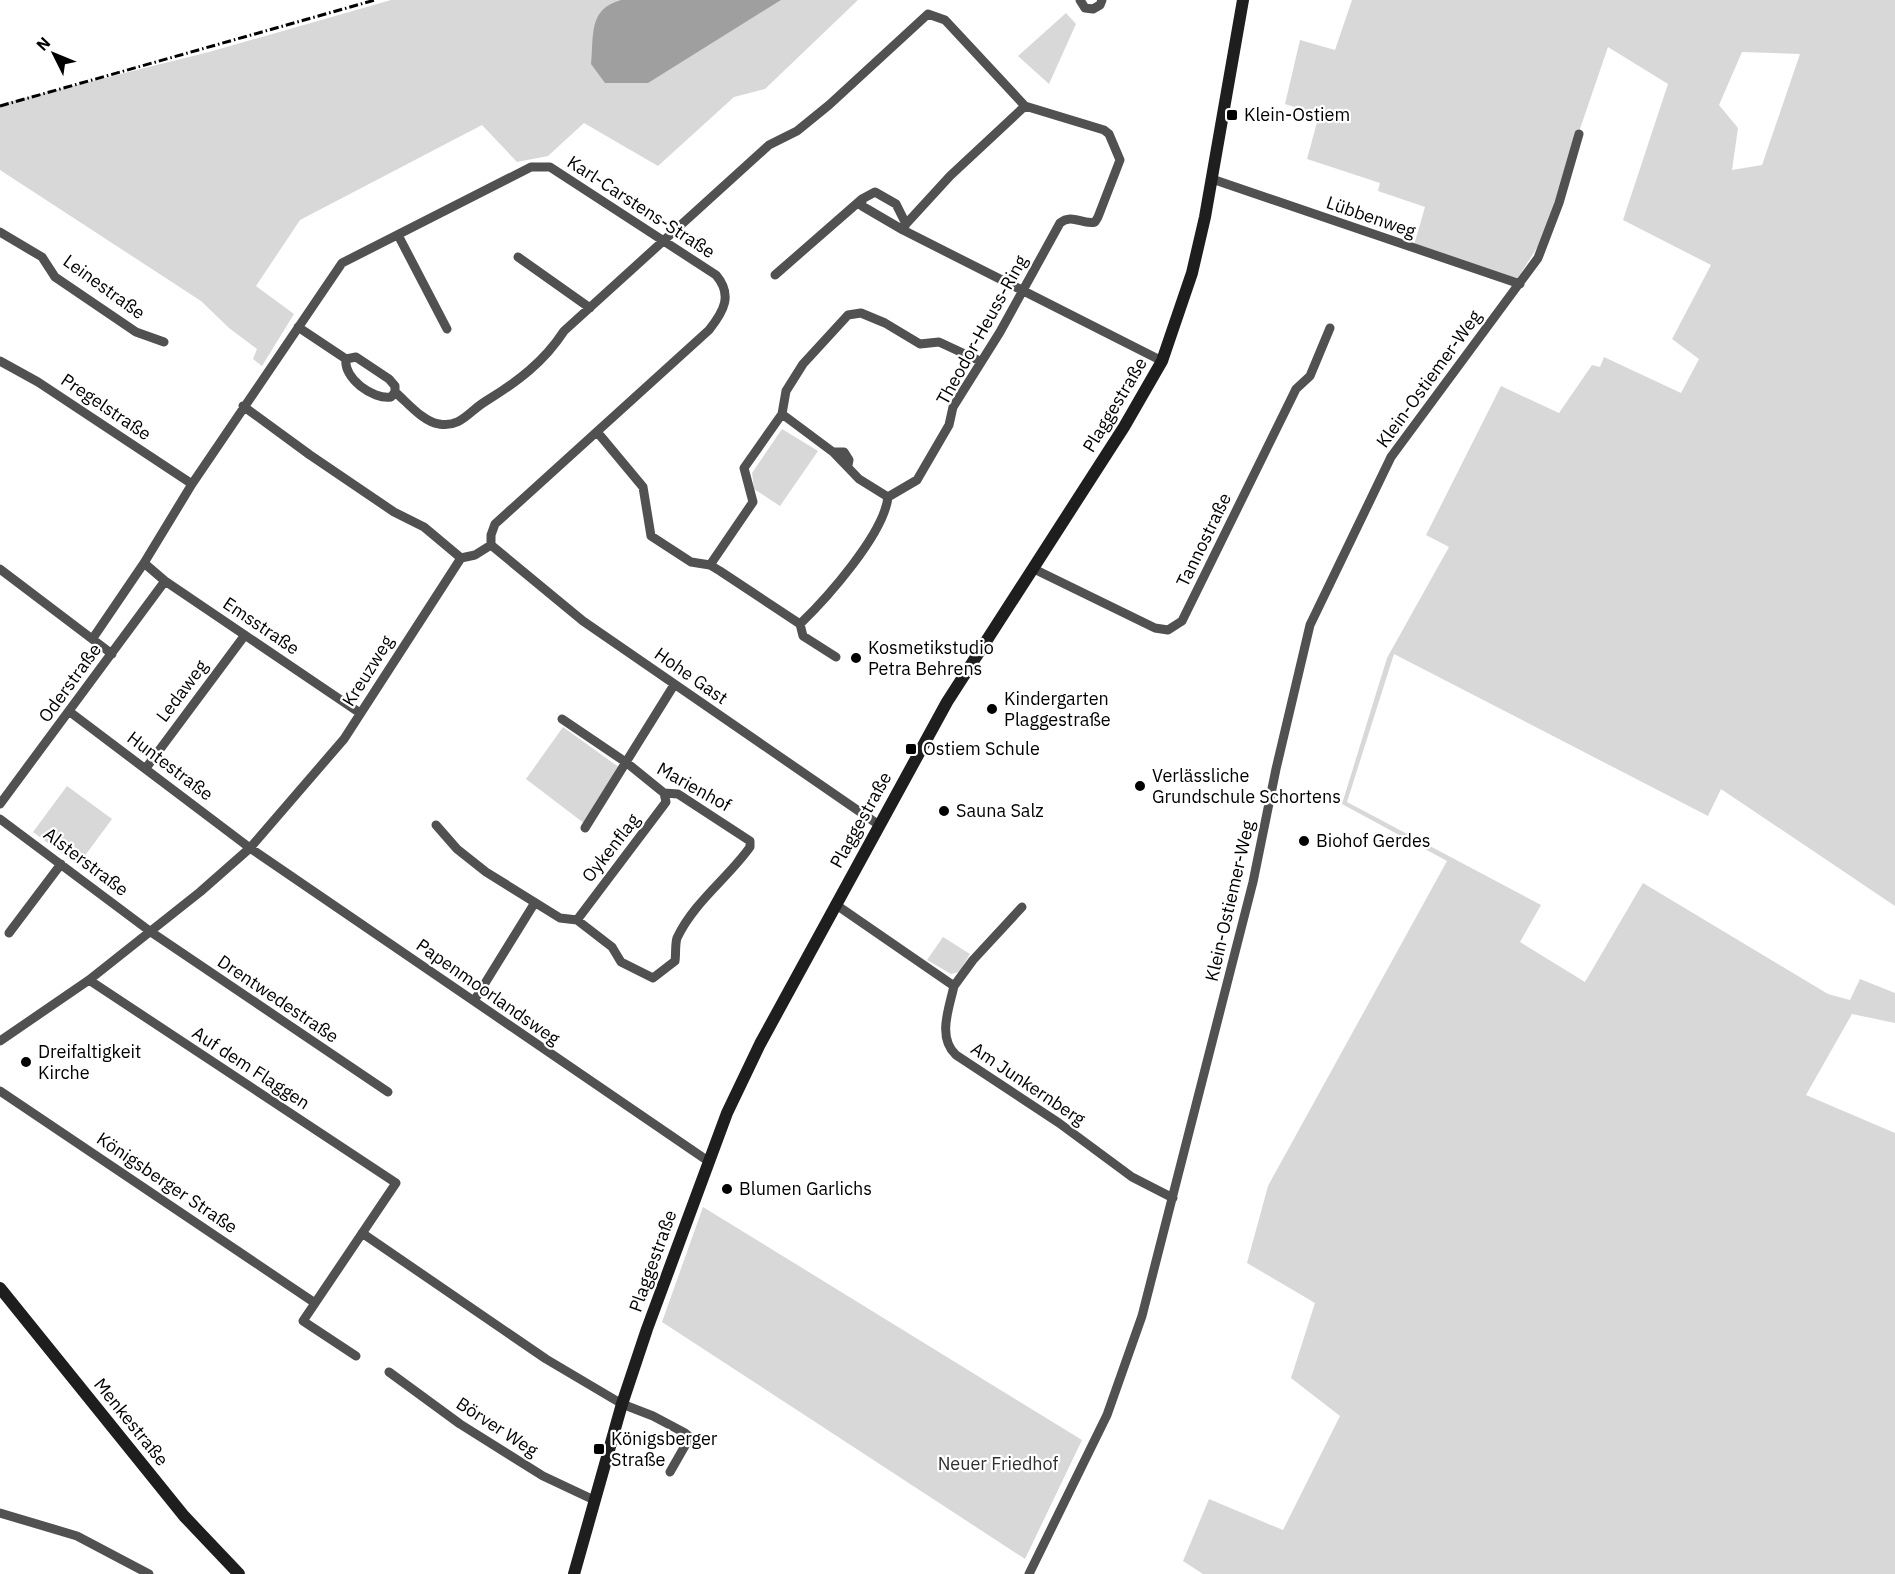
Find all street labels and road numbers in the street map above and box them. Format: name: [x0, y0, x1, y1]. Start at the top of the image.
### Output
street label: Karl-Carstens-Straße: [563, 150, 720, 263]
street label: Lübbenweg: [1323, 191, 1419, 243]
street label: Leinestraße: [59, 249, 150, 324]
street label: Theodor-Heuss-Ring: [931, 251, 1032, 409]
street label: Klein-Ostiemer-Weg: [1371, 305, 1487, 452]
street label: Plaggestraße: [1077, 353, 1152, 456]
street label: Pregelstraße: [57, 368, 156, 445]
street label: Tannostraße: [1171, 489, 1236, 591]
street label: Emsstraße: [219, 592, 304, 660]
street label: Kreuzweg: [337, 631, 399, 710]
street label: Oderstraße: [33, 639, 106, 727]
street label: Hohe Gast: [650, 642, 732, 709]
street label: Ledaweg: [151, 655, 213, 726]
street label: Huntestraße: [123, 726, 218, 805]
street label: Marienhof: [653, 757, 736, 816]
street label: Plaggestraße: [825, 767, 897, 872]
street label: Oykenflag: [577, 808, 645, 887]
street label: Klein-Ostiemer-Weg: [1200, 818, 1259, 984]
street label: Alsterstraße: [39, 822, 133, 901]
street label: Papenmoorlandsweg: [412, 933, 565, 1050]
street label: Drentwedestraße: [213, 949, 343, 1048]
street label: Auf dem Flaggen: [188, 1021, 314, 1114]
street label: Am Junkernberg: [967, 1037, 1090, 1131]
street label: Königsberger Straße: [92, 1127, 242, 1238]
street label: Plaggestraße: [623, 1207, 682, 1315]
street label: Menkestraße: [89, 1373, 174, 1470]
street label: Börver Weg: [452, 1392, 543, 1462]

